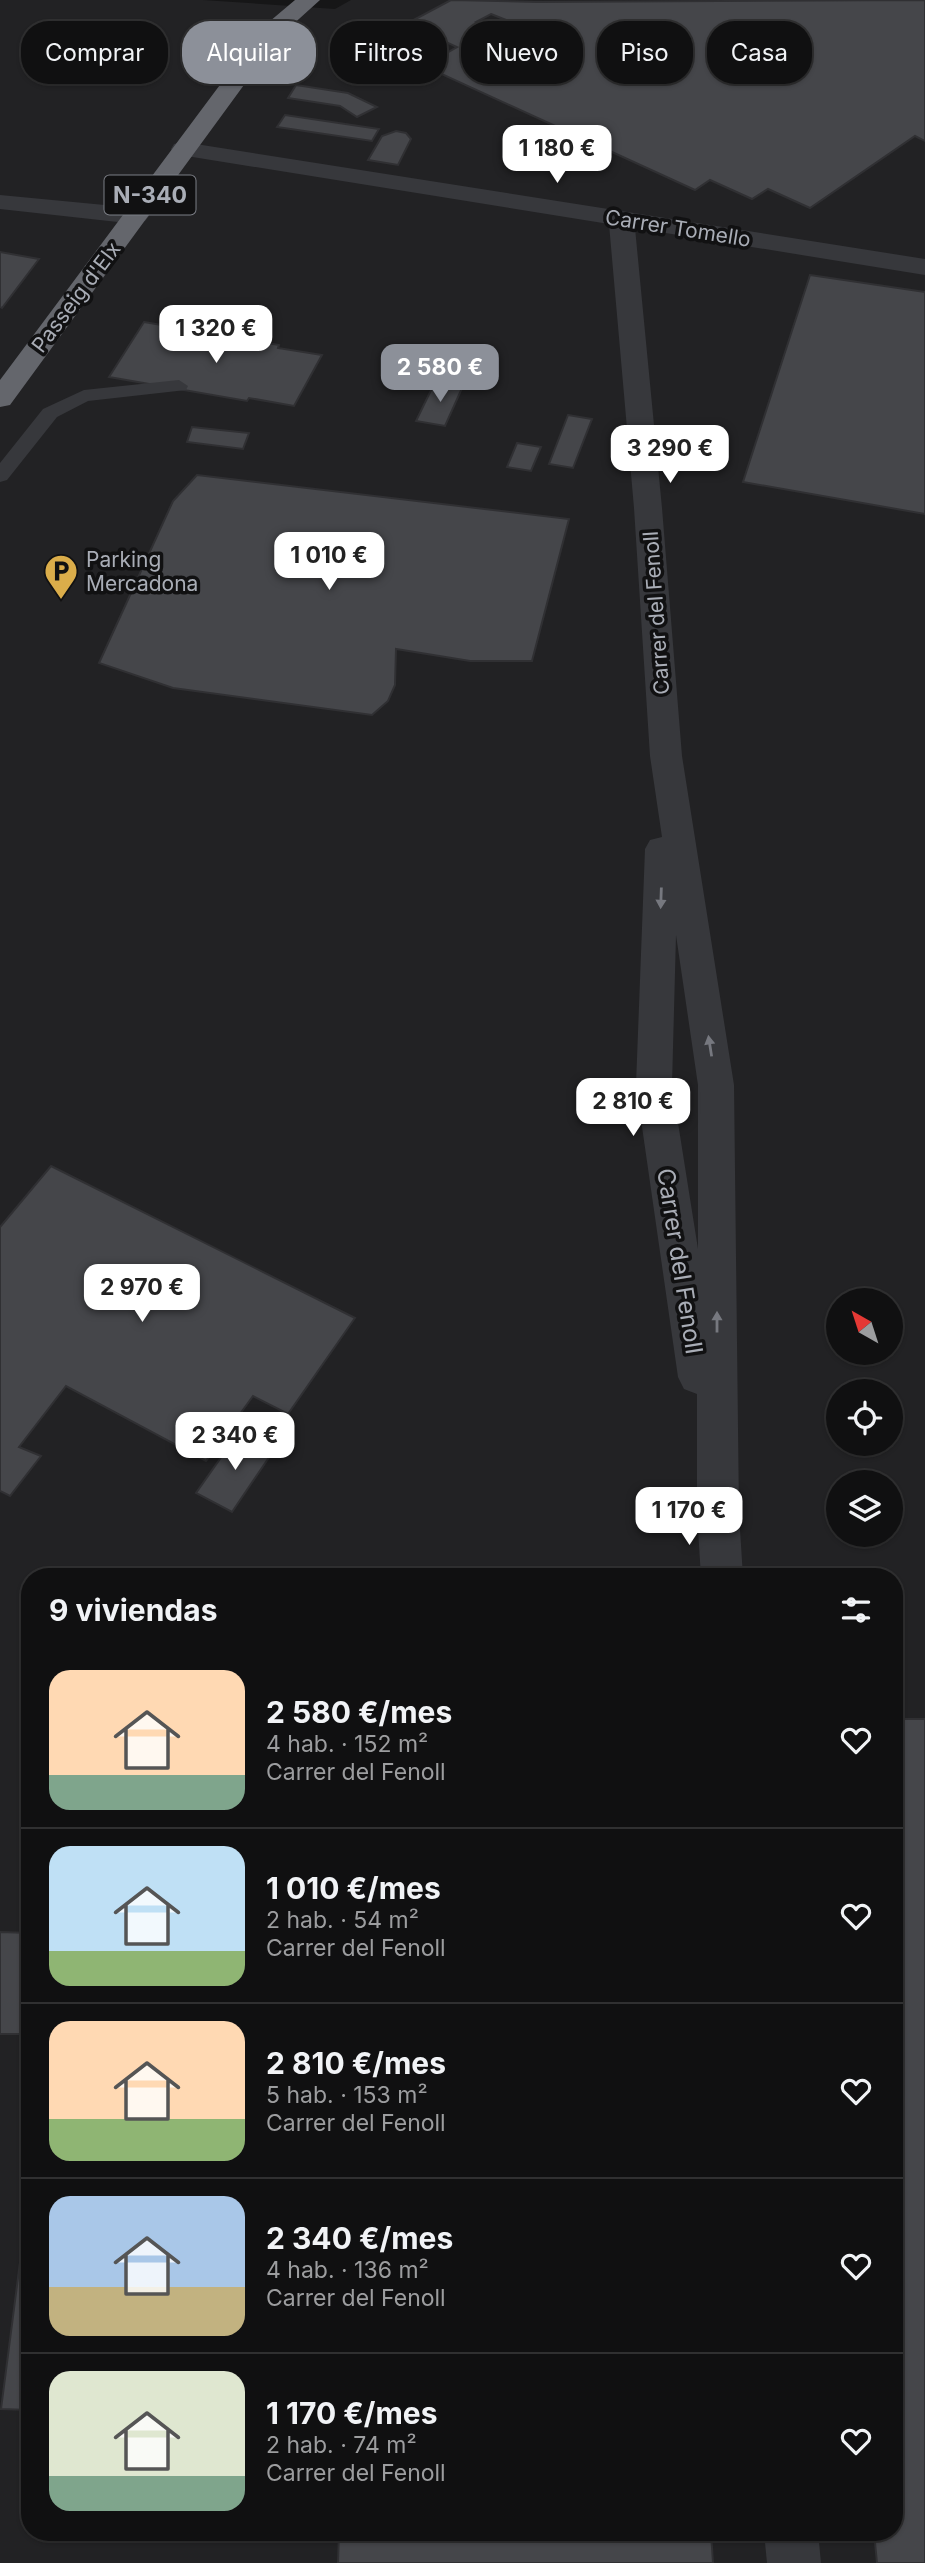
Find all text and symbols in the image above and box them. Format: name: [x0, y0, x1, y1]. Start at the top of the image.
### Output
chip: Comprar: [21, 21, 168, 84]
chip: Alquilar: [182, 21, 316, 84]
chip: Filtros: [330, 21, 447, 84]
chip: Nuevo: [461, 21, 583, 84]
chip: Piso: [597, 21, 693, 84]
chip: Casa: [707, 21, 812, 84]
pin: 1 180 €: [492, 125, 622, 185]
text: 1 180 €: [519, 134, 595, 162]
road number: N-340: [104, 176, 196, 214]
street label: Carrer Tomello: [604, 204, 752, 252]
street label: Passeig d'Elx: [26, 237, 126, 357]
pin: 1 320 €: [151, 306, 281, 365]
text: 1 320 €: [175, 314, 257, 342]
pin: 2 580 €: [375, 344, 505, 404]
text: 2 580 €: [397, 353, 483, 381]
pin: 3 290 €: [605, 426, 735, 485]
text: 3 290 €: [627, 434, 713, 462]
street label: Carrer del Fenoll: [638, 530, 674, 696]
pin: 1 010 €: [264, 532, 394, 592]
text: 1 010 €: [290, 541, 368, 569]
place label: Parking Mercadona: [86, 547, 198, 596]
parking icon: Parking Mercadona: [42, 552, 80, 601]
one-way arrow: [655, 887, 666, 909]
one-way arrow: [704, 1035, 715, 1057]
pin: 2 810 €: [568, 1078, 698, 1138]
text: 2 810 €: [592, 1087, 674, 1115]
street label: Carrer del Fenoll: [651, 1166, 709, 1356]
pin: 2 970 €: [77, 1264, 207, 1324]
text: 2 970 €: [100, 1273, 184, 1301]
north arrow: [826, 1288, 903, 1365]
map controls: [826, 1288, 903, 1547]
one-way arrow: [711, 1311, 723, 1333]
button: locate: [826, 1379, 903, 1456]
pin: 2 340 €: [170, 1412, 300, 1472]
text: 2 340 €: [191, 1421, 279, 1449]
button: layers: [826, 1470, 903, 1547]
pin: 1 170 €: [624, 1488, 754, 1547]
text: 1 170 €: [652, 1496, 727, 1524]
icon: filters: [837, 1591, 875, 1629]
text: 9 viviendas: [49, 1592, 218, 1628]
text: 2 580 €/mes: [266, 1694, 452, 1730]
icon: home: [105, 1698, 189, 1782]
icon: heart: [837, 1721, 875, 1759]
text: 4 hab. · 152 m²: [266, 1730, 428, 1758]
text: Carrer del Fenoll: [266, 1758, 446, 1786]
text: 1 010 €/mes: [266, 1870, 441, 1906]
icon: home: [105, 1874, 189, 1958]
icon: heart: [837, 1897, 875, 1935]
text: 2 hab. · 54 m²: [266, 1906, 419, 1934]
text: Carrer del Fenoll: [266, 1934, 446, 1962]
text: 2 810 €/mes: [266, 2045, 446, 2081]
icon: home: [105, 2049, 189, 2133]
icon: heart: [837, 2072, 875, 2110]
text: 5 hab. · 153 m²: [266, 2081, 428, 2109]
text: Carrer del Fenoll: [266, 2109, 446, 2137]
text: 2 340 €/mes: [266, 2220, 453, 2256]
icon: home: [105, 2224, 189, 2308]
icon: heart: [837, 2247, 875, 2285]
text: 4 hab. · 136 m²: [266, 2256, 429, 2284]
text: Carrer del Fenoll: [266, 2284, 446, 2312]
text: 1 170 €/mes: [266, 2395, 438, 2431]
icon: home: [105, 2399, 189, 2483]
icon: heart: [837, 2422, 875, 2460]
text: 2 hab. · 74 m²: [266, 2431, 417, 2459]
text: Carrer del Fenoll: [266, 2459, 446, 2487]

